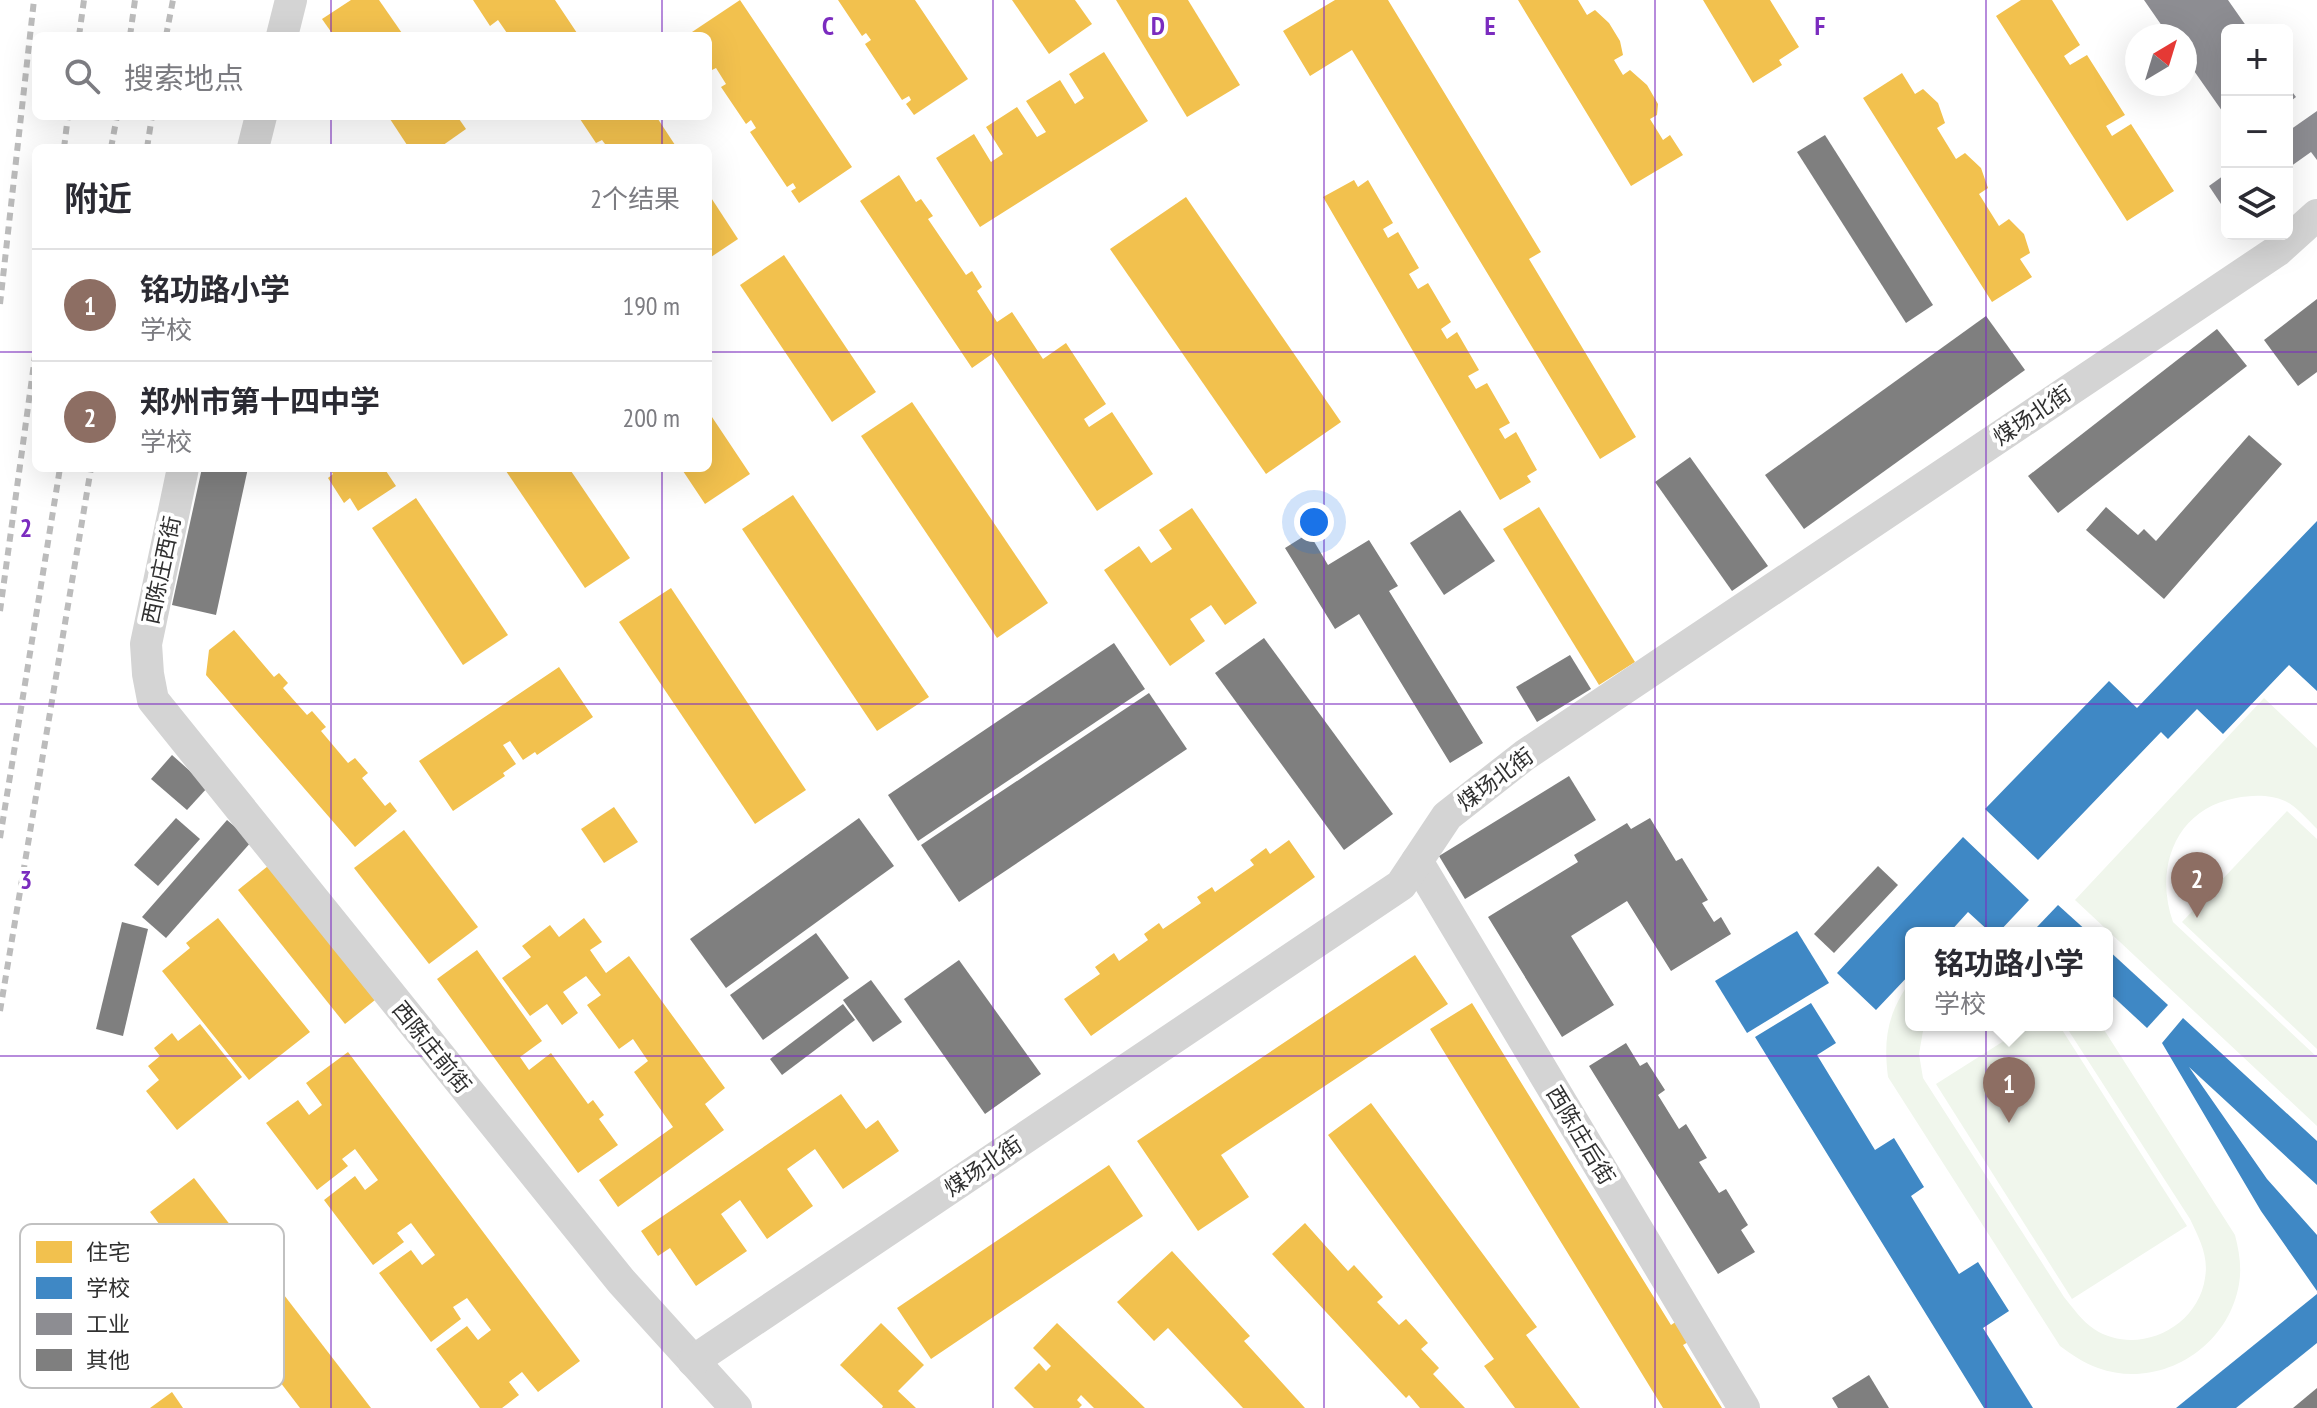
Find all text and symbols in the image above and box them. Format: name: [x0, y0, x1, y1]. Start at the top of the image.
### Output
text: C: [822, 9, 834, 42]
text: D: [1151, 9, 1165, 42]
text: E: [1484, 9, 1496, 42]
text: F: [1815, 9, 1826, 42]
north arrow: [2125, 24, 2197, 96]
map controls: [2221, 24, 2293, 240]
button: +: [2221, 24, 2293, 96]
search box: [32, 32, 712, 120]
icon: search: [60, 54, 104, 98]
text: 搜索地点: [124, 58, 244, 97]
button: −: [2221, 96, 2293, 168]
button: layers: [2221, 168, 2293, 240]
text: 附近: [64, 176, 132, 220]
text: 2个结果: [590, 182, 680, 215]
text: 铭功路小学: [140, 269, 290, 308]
text: 1: [84, 289, 96, 322]
text: 190 m: [622, 289, 680, 322]
text: 学校: [140, 313, 192, 346]
street label: 煤场北街: [1988, 379, 2076, 451]
text: 郑州市第十四中学: [140, 381, 380, 420]
text: 2: [84, 401, 96, 434]
text: 200 m: [622, 401, 680, 434]
text: 学校: [140, 425, 192, 458]
your location: [1294, 502, 1334, 542]
text: 2: [20, 511, 32, 544]
street label: 西陈庄西街: [136, 513, 186, 627]
street label: 煤场北街: [1451, 741, 1539, 817]
pin: 2: [2171, 852, 2223, 918]
text: 3: [20, 863, 32, 896]
popup: [1905, 927, 2113, 1031]
text: 铭功路小学: [1934, 943, 2084, 982]
text: 学校: [1934, 987, 1986, 1020]
street label: 西陈庄前街: [387, 995, 477, 1099]
pin: 1: [1983, 1057, 2035, 1123]
street label: 西陈庄后街: [1541, 1081, 1621, 1189]
street label: 煤场北街: [939, 1130, 1027, 1202]
legend: [20, 1224, 284, 1388]
text: 住宅: [86, 1238, 130, 1266]
text: 学校: [86, 1274, 130, 1302]
text: 工业: [86, 1310, 130, 1338]
text: 其他: [86, 1346, 130, 1374]

